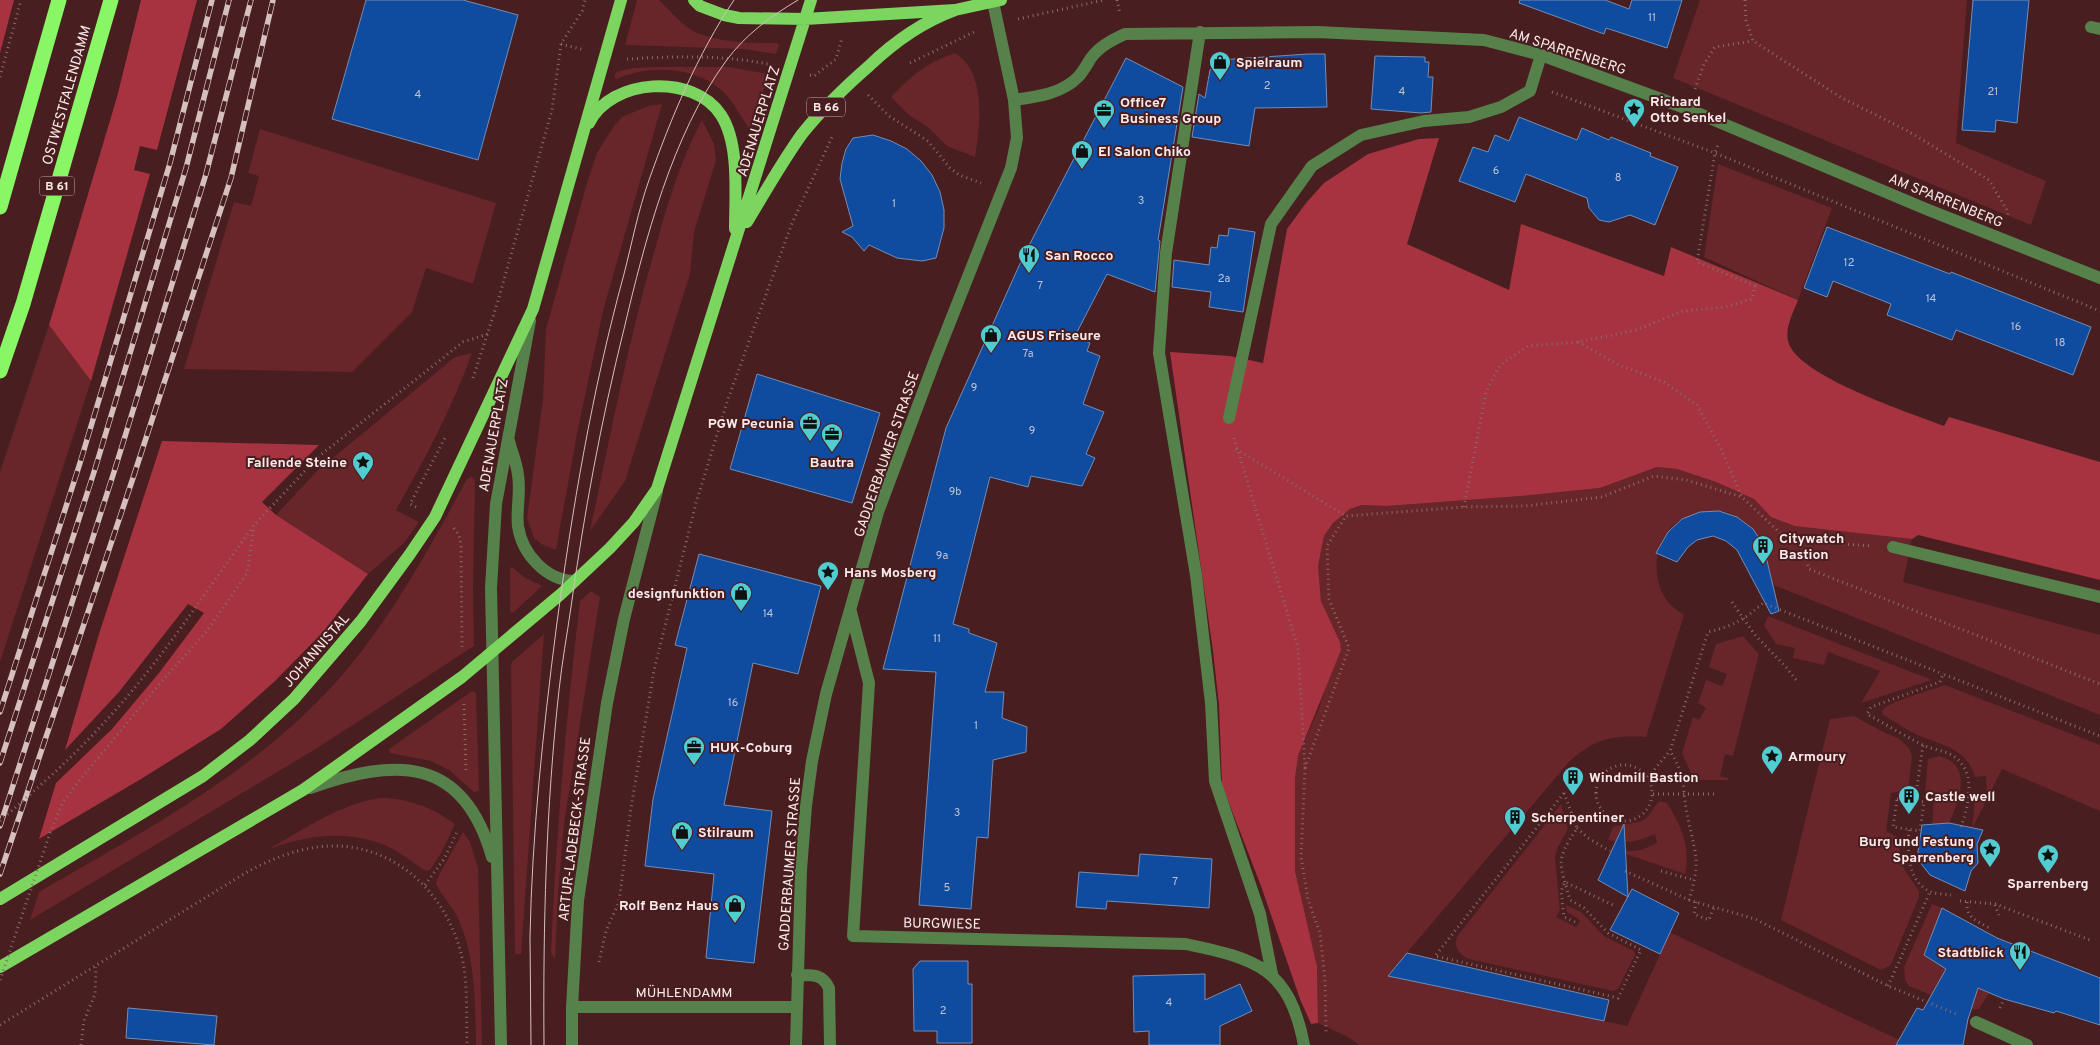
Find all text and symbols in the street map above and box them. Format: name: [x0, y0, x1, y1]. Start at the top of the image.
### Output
house number: 11: [1648, 11, 1656, 25]
street label: OSTWESTFALENDAMM: [39, 24, 95, 167]
street label: AM SPARRENBERG: [1507, 26, 1628, 79]
shop icon: Spielraum: [1208, 50, 1232, 81]
place label: Spielraum: [1236, 55, 1303, 72]
street label: ADENAUERPLATZ: [735, 64, 784, 179]
house number: 2: [1264, 79, 1270, 93]
house number: 4: [1399, 85, 1406, 99]
house number: 21: [1988, 85, 1998, 99]
house number: 4: [415, 88, 422, 102]
place label: Richard Otto Senkel: [1650, 94, 1726, 127]
place label: Office7 Business Group: [1120, 95, 1221, 128]
place icon: Richard Otto Senkel: [1622, 97, 1646, 128]
road number: B 66: [807, 98, 845, 116]
office icon: Office7 Business Group: [1092, 98, 1116, 129]
shop icon: El Salon Chiko: [1070, 139, 1094, 170]
place label: El Salon Chiko: [1098, 144, 1191, 161]
house number: 6: [1493, 164, 1499, 178]
house number: 8: [1615, 171, 1621, 185]
street label: AM SPARRENBERG: [1886, 171, 2005, 232]
road number: B 61: [40, 177, 74, 196]
house number: 3: [1138, 194, 1144, 208]
house number: 1: [892, 197, 896, 211]
restaurant icon: San Rocco: [1017, 243, 1041, 274]
place label: San Rocco: [1045, 248, 1114, 265]
house number: 12: [1844, 256, 1854, 270]
house number: 2a: [1218, 272, 1230, 286]
house number: 7: [1037, 279, 1043, 293]
house number: 14: [1926, 292, 1937, 306]
house number: 16: [2011, 320, 2021, 334]
shop icon: AGUS Friseure: [979, 323, 1003, 354]
place label: AGUS Friseure: [1007, 328, 1101, 345]
house number: 18: [2055, 336, 2065, 350]
house number: 7a: [1022, 347, 1034, 361]
street label: GADDERBAUMER STRASSE: [851, 369, 924, 540]
street label: ADENAUERPLATZ: [476, 377, 513, 493]
house number: 9: [971, 381, 977, 395]
office icon: PGW Pecunia: [798, 411, 822, 442]
place label: PGW Pecunia: [708, 416, 794, 433]
office icon: Bautra: [820, 422, 844, 453]
house number: 9: [1029, 424, 1035, 438]
place icon: Fallende Steine: [351, 450, 375, 481]
place label: Fallende Steine: [247, 455, 347, 472]
place label: Bautra: [810, 455, 854, 472]
house number: 9b: [949, 485, 961, 499]
place label: Citywatch Bastion: [1779, 531, 1844, 564]
building icon: Citywatch Bastion: [1751, 534, 1775, 565]
house number: 9a: [936, 549, 948, 563]
place icon: Hans Mosberg: [816, 560, 840, 591]
place label: Hans Mosberg: [844, 565, 936, 582]
shop icon: designfunktion: [729, 581, 753, 612]
place label: designfunktion: [628, 586, 725, 603]
house number: 14: [763, 607, 774, 621]
street label: JOHANNISTAL: [281, 611, 354, 691]
house number: 11: [933, 632, 941, 646]
house number: 16: [728, 696, 738, 710]
house number: 1: [974, 719, 978, 733]
office icon: HUK-Coburg: [682, 735, 706, 766]
street label: ARTUR-LADEBECK-STRASSE: [556, 736, 595, 922]
place label: HUK-Coburg: [710, 740, 792, 757]
place icon: Armoury: [1760, 744, 1784, 775]
place label: Armoury: [1788, 749, 1846, 766]
building icon: Windmill Bastion: [1561, 765, 1585, 796]
place label: Windmill Bastion: [1589, 770, 1699, 787]
street label: GADDERBAUMER STRASSE: [776, 777, 805, 952]
building icon: Castle well: [1897, 784, 1921, 815]
place label: Castle well: [1925, 789, 1995, 806]
building icon: Scherpentiner: [1503, 805, 1527, 836]
house number: 3: [954, 806, 960, 820]
place label: Scherpentiner: [1531, 810, 1624, 827]
shop icon: Stilraum: [670, 820, 694, 851]
place label: Stilraum: [698, 825, 754, 842]
place label: Burg und Festung Sparrenberg: [1859, 834, 1974, 867]
place icon: Burg und Festung Sparrenberg: [1978, 837, 2002, 868]
place icon: Sparrenberg: [2036, 843, 2060, 874]
house number: 7: [1172, 875, 1178, 889]
place label: Sparrenberg: [2007, 876, 2089, 893]
house number: 5: [944, 881, 951, 895]
shop icon: Rolf Benz Haus: [723, 893, 747, 924]
place label: Rolf Benz Haus: [619, 898, 719, 915]
street label: BURGWIESE: [903, 915, 981, 934]
restaurant icon: Stadtblick: [2008, 940, 2032, 971]
place label: Stadtblick: [1937, 945, 2004, 962]
street label: MÜHLENDAMM: [635, 984, 733, 1002]
house number: 4: [1166, 996, 1173, 1010]
house number: 2: [940, 1004, 946, 1018]

